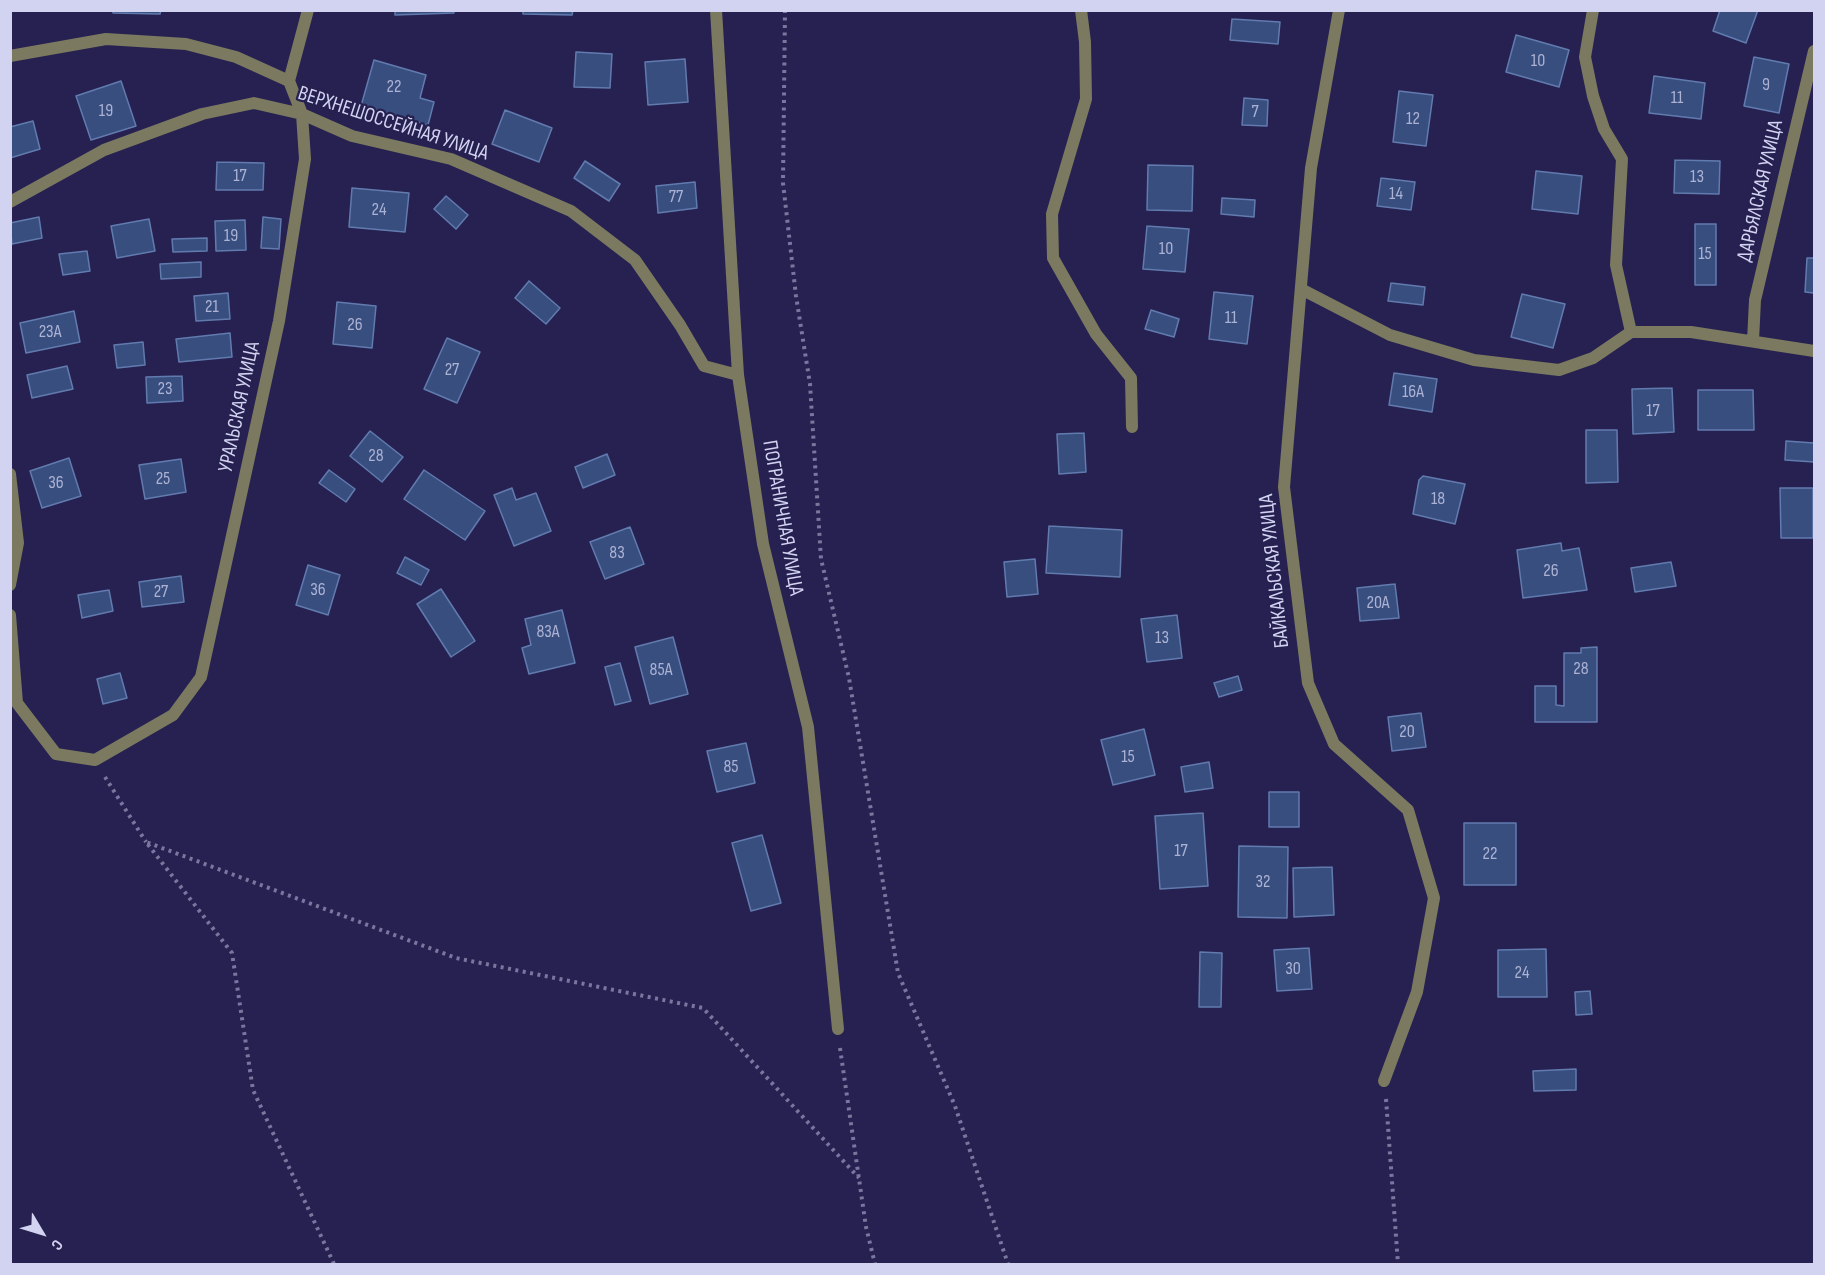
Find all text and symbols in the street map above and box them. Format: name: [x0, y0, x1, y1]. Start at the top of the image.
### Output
house number: 10: [1531, 50, 1545, 72]
house number: 9: [1762, 74, 1770, 96]
house number: 22: [387, 76, 401, 98]
street label: ВЕРХНЕШОССЕЙНАЯ УЛИЦА: [294, 81, 492, 167]
house number: 11: [1671, 87, 1683, 109]
house number: 19: [99, 100, 113, 122]
house number: 7: [1251, 101, 1259, 123]
house number: 12: [1406, 108, 1420, 130]
street label: ДАРЬЯЛСКАЯ УЛИЦА: [1732, 118, 1790, 264]
house number: 17: [233, 165, 247, 187]
house number: 13: [1690, 166, 1704, 188]
house number: 14: [1389, 183, 1403, 205]
house number: 77: [669, 186, 683, 208]
house number: 24: [372, 199, 386, 221]
house number: 19: [224, 225, 238, 247]
house number: 10: [1159, 238, 1173, 260]
house number: 15: [1698, 243, 1712, 265]
house number: 21: [205, 296, 219, 318]
house number: 11: [1225, 307, 1237, 329]
house number: 26: [347, 314, 363, 336]
house number: 23А: [39, 321, 61, 343]
street label: УРАЛЬСКАЯ УЛИЦА: [214, 339, 266, 475]
house number: 27: [445, 359, 459, 381]
house number: 23: [158, 378, 172, 400]
house number: 16А: [1402, 381, 1424, 403]
house number: 17: [1646, 400, 1660, 422]
street label: ПОГРАНИЧНАЯ УЛИЦА: [756, 438, 808, 598]
house number: 28: [368, 445, 384, 467]
house number: 25: [156, 468, 170, 490]
house number: 36: [48, 472, 64, 494]
house number: 18: [1431, 488, 1445, 510]
street label: БАЙКАЛЬСКАЯ УЛИЦА: [1254, 493, 1296, 649]
house number: 83: [609, 542, 625, 564]
house number: 26: [1543, 560, 1559, 582]
house number: 36: [310, 579, 326, 601]
house number: 27: [154, 581, 168, 603]
house number: 20А: [1366, 592, 1390, 614]
house number: 83А: [536, 621, 560, 643]
house number: 13: [1155, 627, 1169, 649]
house number: 28: [1573, 658, 1589, 680]
house number: 85А: [650, 659, 672, 681]
house number: 20: [1399, 721, 1415, 743]
house number: 15: [1121, 746, 1135, 768]
house number: 85: [723, 756, 739, 778]
house number: 17: [1174, 840, 1188, 862]
house number: 22: [1483, 843, 1497, 865]
house number: 32: [1256, 871, 1270, 893]
house number: 30: [1285, 958, 1301, 980]
house number: 24: [1515, 962, 1529, 984]
north arrow: [12, 1203, 72, 1263]
text: С: [47, 1235, 67, 1253]

